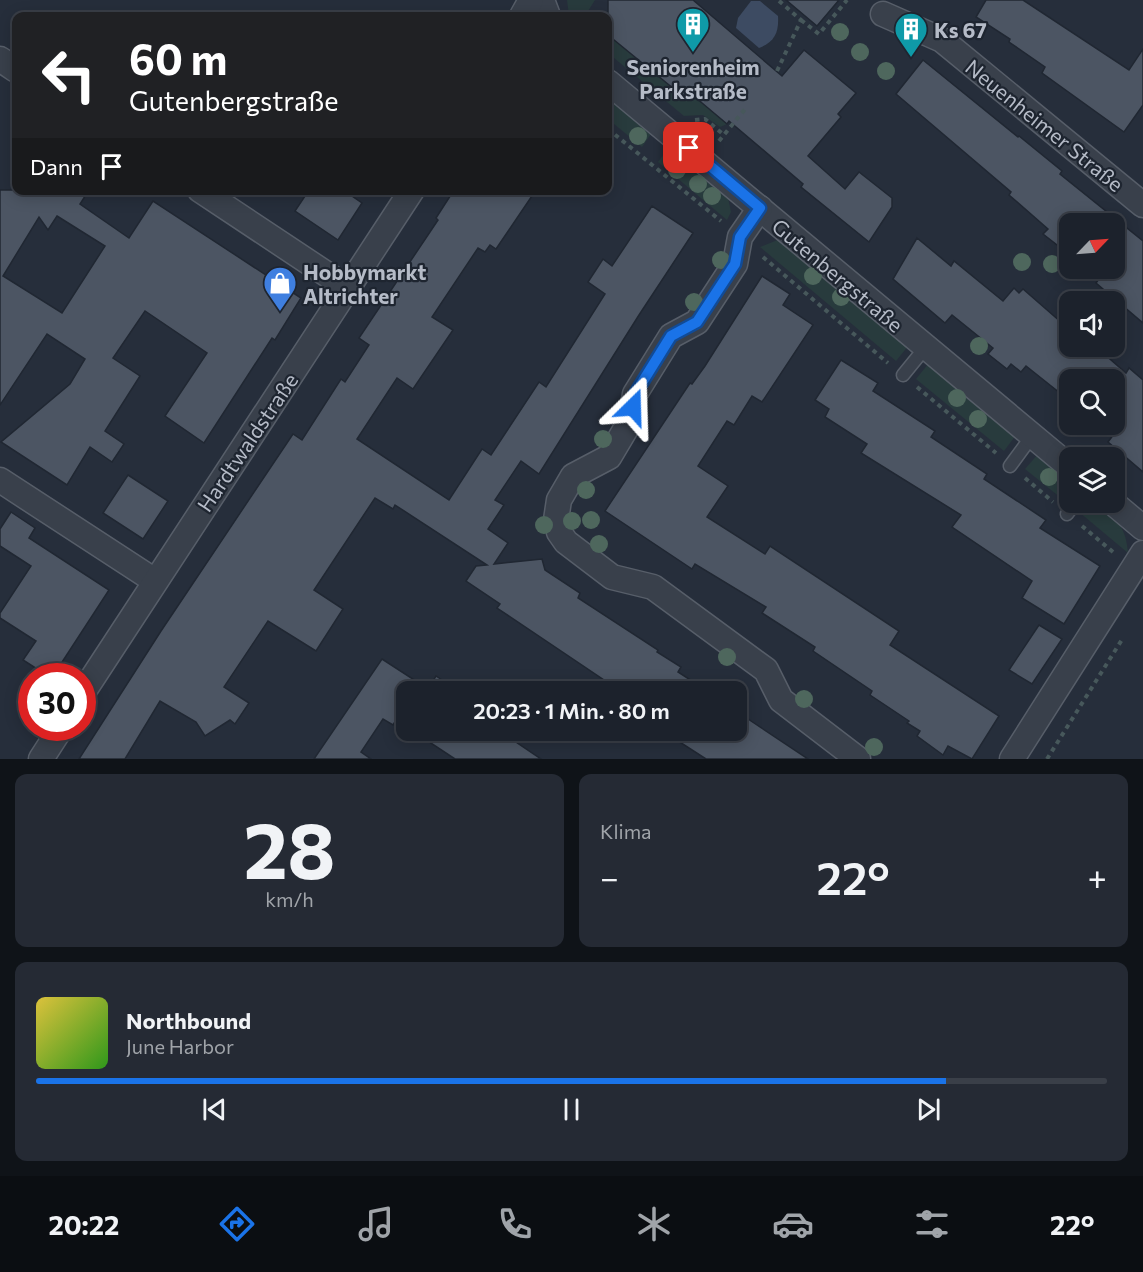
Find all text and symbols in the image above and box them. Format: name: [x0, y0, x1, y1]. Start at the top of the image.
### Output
building icon: Seniorenheim Parkstraße: [675, 6, 711, 53]
building icon: Ks 67: [893, 11, 929, 58]
place label: Ks 67: [934, 17, 987, 42]
text: 60 m: [129, 32, 228, 84]
icon: left: [30, 36, 108, 114]
place label: Seniorenheim Parkstraße: [626, 54, 760, 103]
street label: Neuenheimer Straße: [961, 54, 1129, 196]
text: Gutenbergstraße: [129, 84, 339, 117]
pin: [663, 122, 714, 173]
icon: arrive: [672, 131, 705, 164]
icon: arrive: [95, 150, 128, 183]
text: Dann: [30, 153, 83, 180]
street label: Gutenbergstraße: [768, 213, 908, 337]
north arrow: [1059, 213, 1125, 279]
map controls: [1059, 213, 1125, 513]
place label: Hobbymarkt Altrichter: [303, 259, 426, 308]
shop icon: Hobbymarkt Altrichter: [262, 265, 298, 312]
button: sound: [1059, 291, 1125, 357]
street label: Hardtwaldstraße: [191, 368, 303, 516]
button: search: [1059, 369, 1125, 435]
position arrow: [601, 375, 665, 439]
button: layers: [1059, 447, 1125, 513]
speed limit sign: 30: [18, 663, 96, 741]
text: 20:23 · 1 Min. · 80 m: [473, 697, 670, 724]
text: 28: [243, 800, 336, 895]
text: Klima: [600, 819, 652, 843]
text: 22°: [817, 849, 890, 904]
text: −: [600, 856, 619, 897]
text: +: [1088, 856, 1107, 897]
text: km/h: [265, 887, 314, 911]
text: Northbound: [126, 1007, 251, 1034]
text: June Harbor: [126, 1034, 234, 1058]
icon: previous: [198, 1093, 231, 1126]
icon: pause: [555, 1093, 588, 1126]
icon: next: [912, 1093, 945, 1126]
icon: directions: [216, 1203, 258, 1245]
icon: music: [355, 1203, 397, 1245]
icon: phone: [494, 1203, 536, 1245]
icon: climate: [633, 1203, 675, 1245]
icon: car: [772, 1203, 814, 1245]
icon: filters: [911, 1203, 953, 1245]
text: 20:22: [48, 1208, 119, 1241]
text: 22°: [1050, 1208, 1095, 1241]

